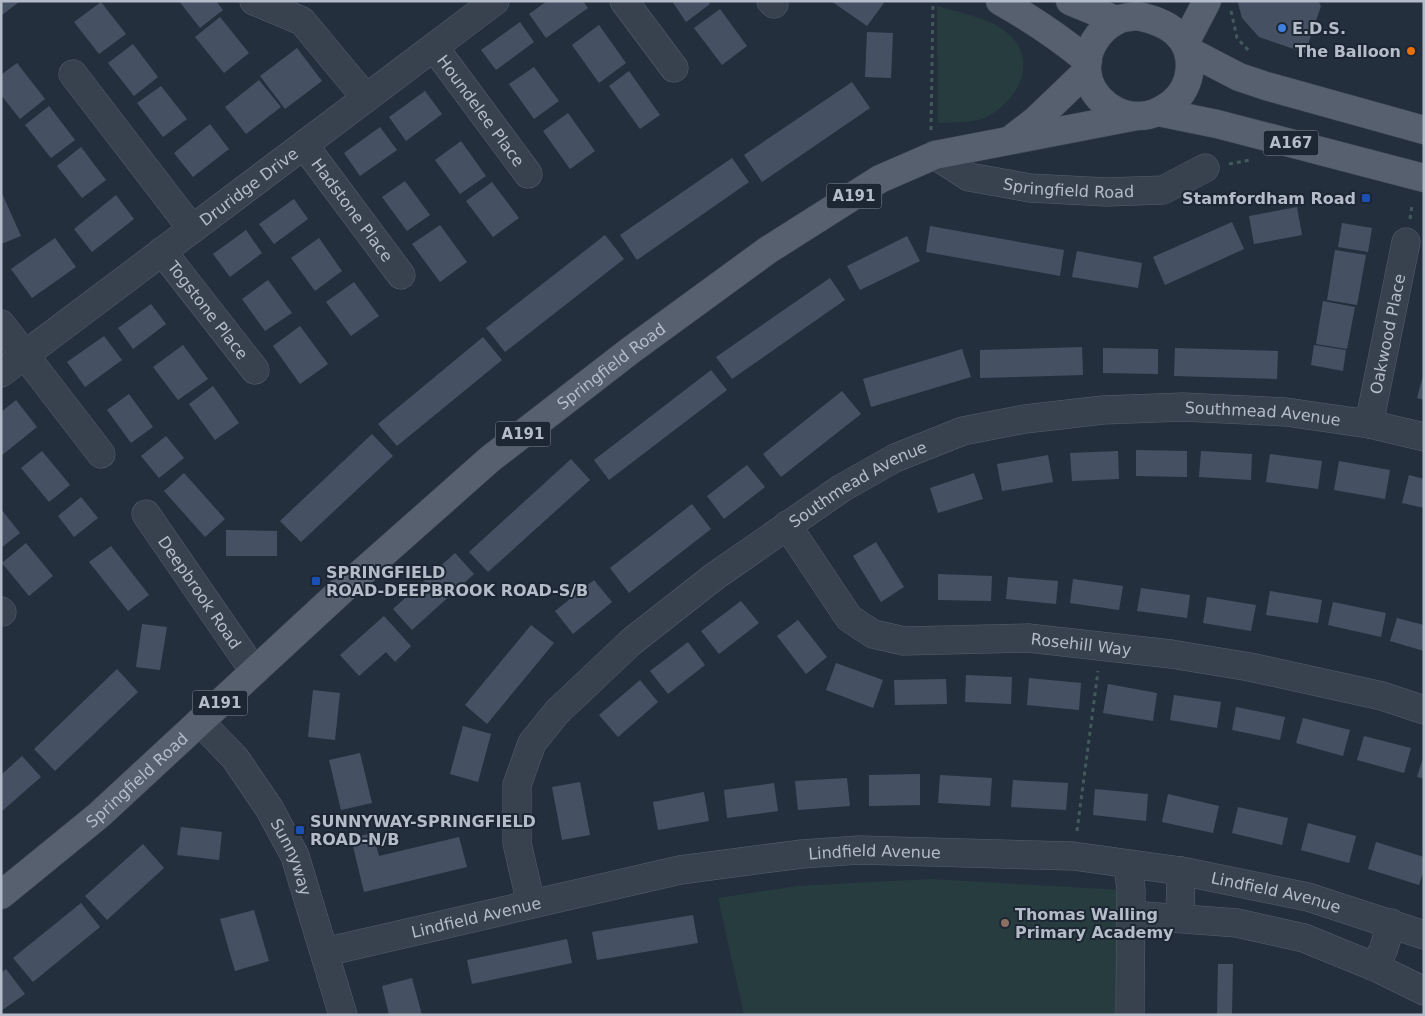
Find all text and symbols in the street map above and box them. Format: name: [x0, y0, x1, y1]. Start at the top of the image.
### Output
place label: E.D.S.: [1292, 19, 1346, 38]
marker: E.D.S.: [1276, 22, 1288, 34]
place label: The Balloon: [1295, 42, 1401, 61]
marker: The Balloon: [1405, 45, 1417, 57]
street label: Houndelee Place: [434, 51, 528, 170]
road number: A167: [1264, 130, 1318, 156]
street label: Druridge Drive: [196, 143, 301, 230]
street label: Hadstone Place: [308, 155, 397, 265]
street label: Springfield Road: [1002, 174, 1134, 202]
road number: A191: [826, 184, 882, 208]
place label: Stamfordham Road: [1182, 189, 1356, 208]
marker: Stamfordham Road: [1360, 192, 1372, 204]
street label: Togstone Place: [163, 257, 252, 363]
street label: Oakwood Place: [1366, 272, 1409, 396]
street label: Springfield Road: [553, 319, 669, 413]
street label: Southmead Avenue: [1184, 398, 1342, 429]
road number: A191: [496, 422, 550, 446]
street label: Southmead Avenue: [785, 437, 929, 531]
street label: Deepbrook Road: [154, 532, 245, 652]
place label: SPRINGFIELD ROAD-DEEPBROOK ROAD-S/B: [326, 563, 588, 600]
marker: SPRINGFIELD ROAD-DEEPBROOK ROAD-S/B: [310, 575, 322, 587]
street label: Rosehill Way: [1030, 629, 1133, 659]
road number: A191: [192, 690, 248, 716]
street label: Springfield Road: [82, 728, 191, 831]
place label: SUNNYWAY-SPRINGFIELD ROAD-N/B: [310, 812, 536, 849]
street label: Sunnyway: [267, 815, 316, 898]
marker: SUNNYWAY-SPRINGFIELD ROAD-N/B: [294, 824, 306, 836]
street label: Lindfield Avenue: [808, 840, 941, 863]
street label: Lindfield Avenue: [1209, 868, 1343, 917]
street label: Lindfield Avenue: [409, 893, 543, 941]
place label: Thomas Walling Primary Academy: [1015, 905, 1174, 942]
marker: Thomas Walling Primary Academy: [999, 917, 1011, 929]

